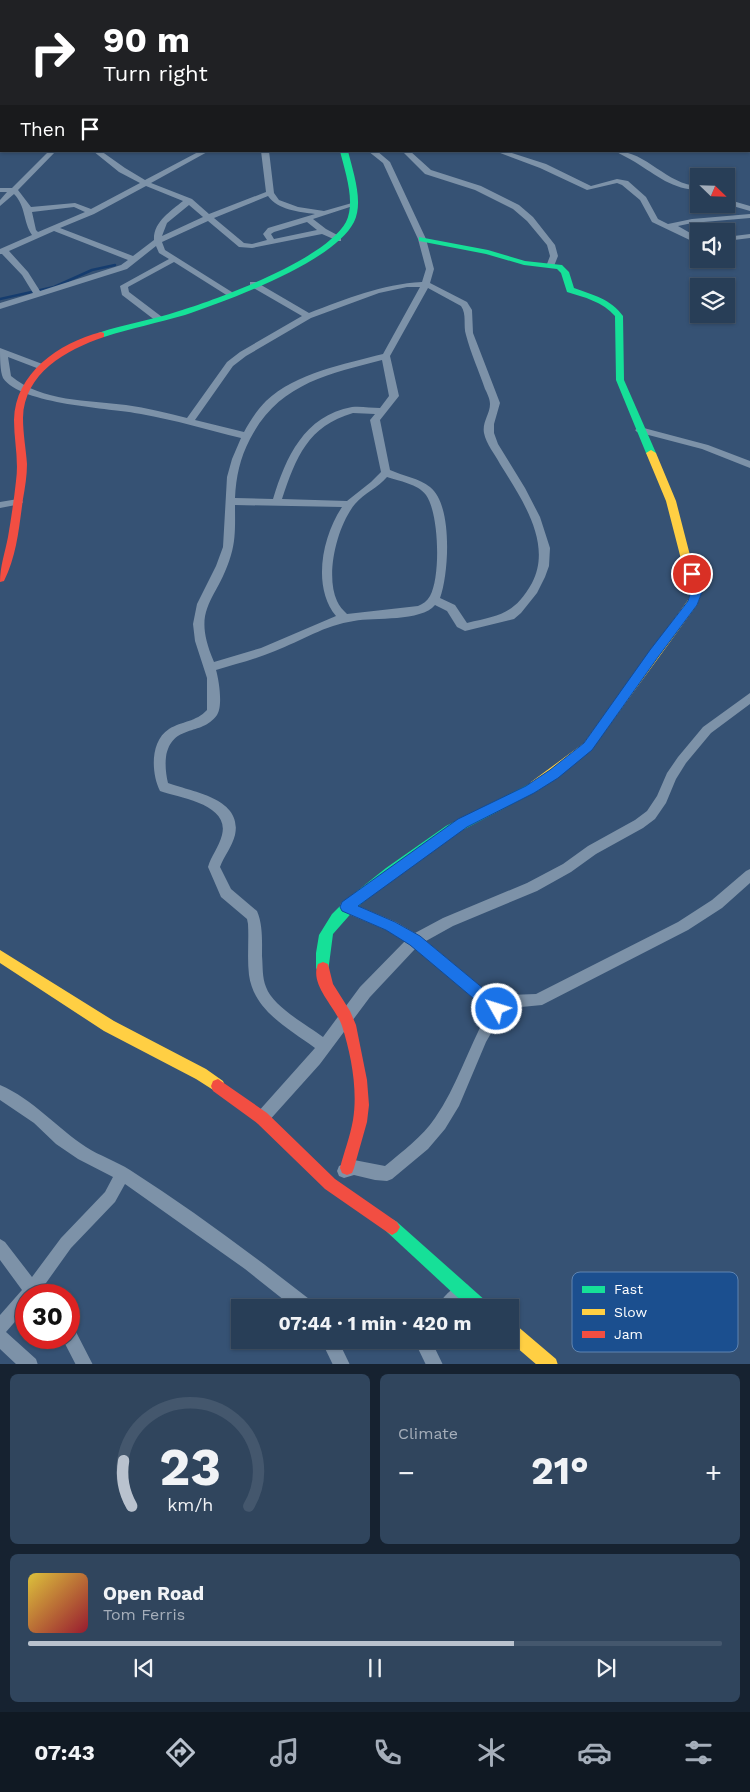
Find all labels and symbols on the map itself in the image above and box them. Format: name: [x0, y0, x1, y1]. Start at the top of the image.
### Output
north arrow: [690, 168, 735, 212]
pin: [671, 553, 713, 595]
position arrow: [470, 982, 522, 1034]
legend: [572, 1272, 738, 1352]
text: Fast: [614, 1281, 643, 1297]
speed limit sign: 30: [15, 1284, 80, 1349]
text: Slow: [614, 1304, 647, 1320]
text: Jam: [614, 1326, 643, 1342]

